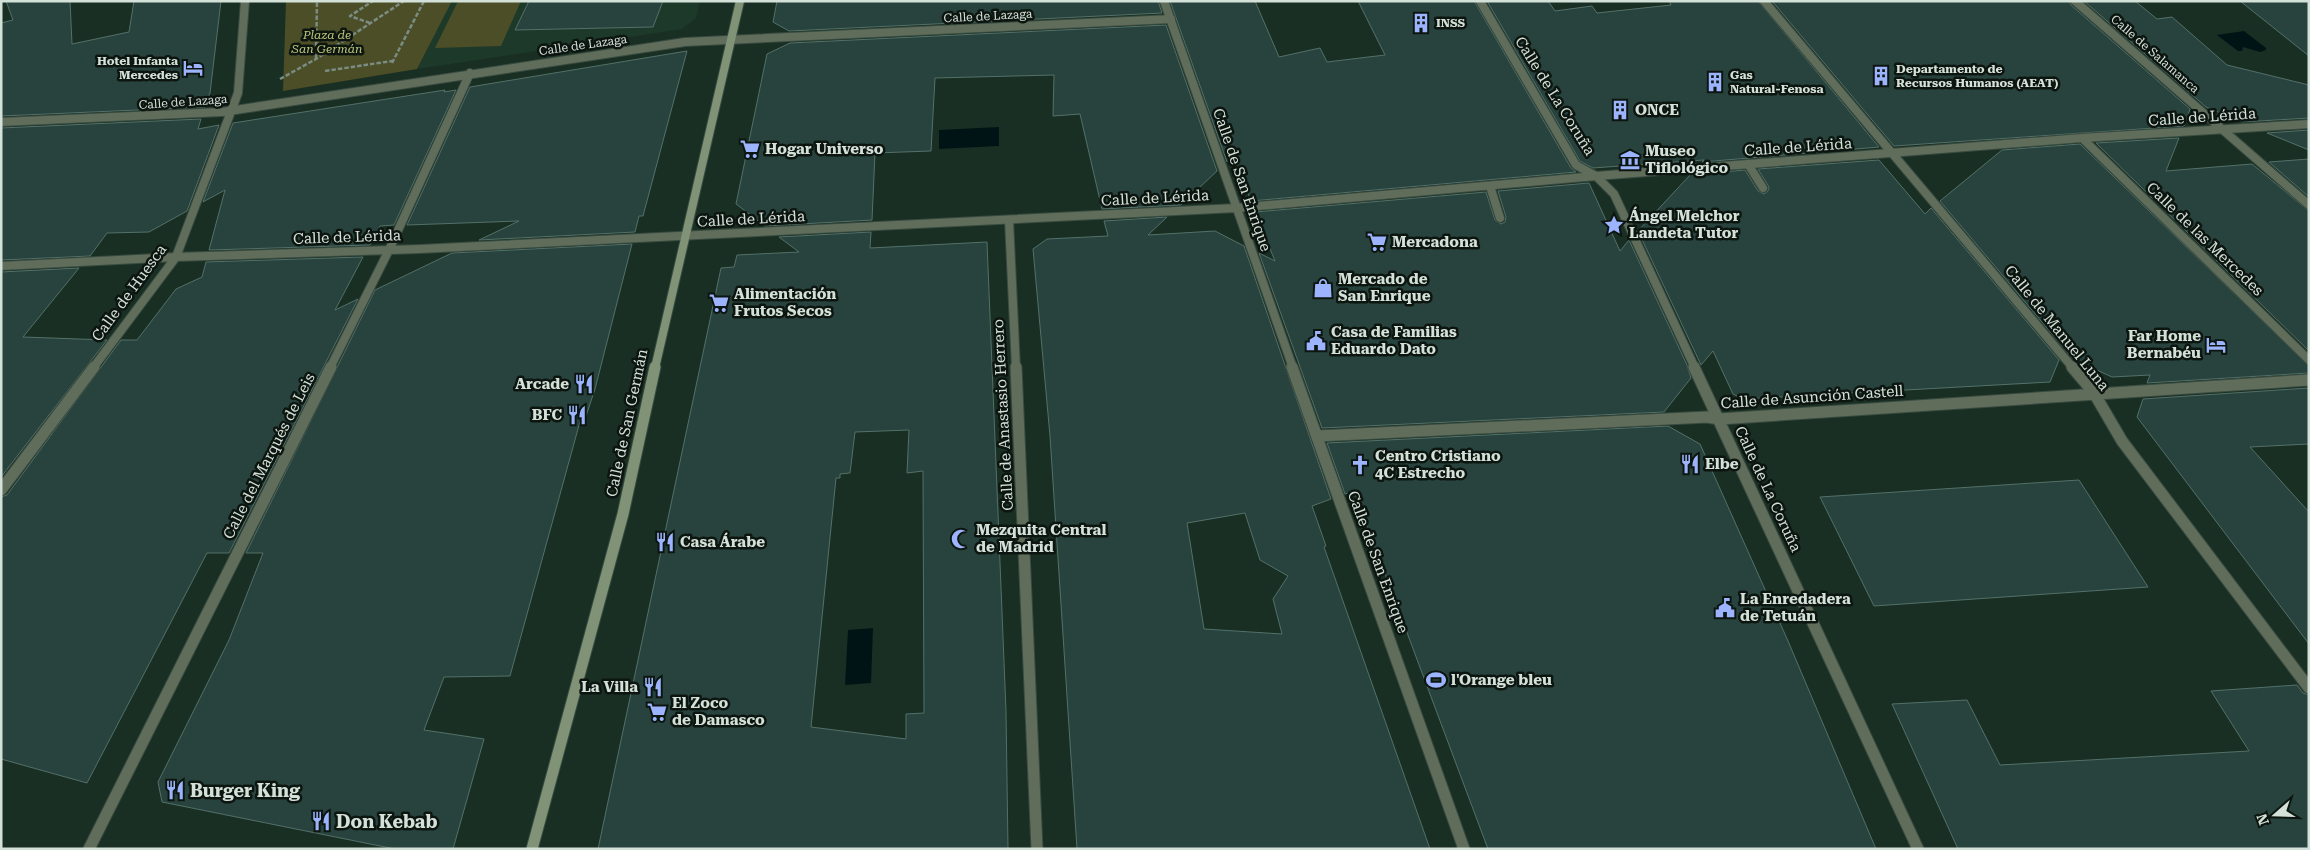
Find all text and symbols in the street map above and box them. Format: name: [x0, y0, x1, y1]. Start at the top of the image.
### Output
street label: Calle de Lazaga: [943, 7, 1033, 25]
building icon: INSS: [1410, 12, 1432, 34]
street label: Calle de Salamanca: [2108, 12, 2202, 96]
place label: INSS: [1436, 16, 1465, 30]
park label: Plaza de San Germán: [291, 28, 362, 56]
street label: Calle de Lazaga: [538, 32, 628, 58]
street label: Calle de La Coruña: [1511, 33, 1599, 159]
place label: Hotel Infanta Mercedes: [97, 54, 178, 82]
hotel icon: Hotel Infanta Mercedes: [182, 57, 204, 79]
place label: Departamento de Recursos Humanos (AEAT): [1896, 62, 2058, 90]
building icon: Departamento de Recursos Humanos (AEAT): [1870, 65, 1892, 87]
place label: Gas Natural-Fenosa: [1730, 68, 1824, 96]
building icon: Gas Natural-Fenosa: [1704, 71, 1726, 93]
street label: Calle de Lazaga: [138, 92, 228, 112]
building icon: ONCE: [1609, 99, 1631, 121]
place label: ONCE: [1635, 101, 1679, 119]
street label: Calle de Lérida: [2147, 104, 2257, 130]
street label: Calle de San Enrique: [1209, 106, 1275, 254]
street label: Calle de Lérida: [1743, 134, 1853, 160]
supermarket icon: Hogar Universo: [739, 138, 761, 160]
place label: Hogar Universo: [765, 140, 884, 158]
place label: Museo Tiflológico: [1645, 142, 1728, 177]
museum icon: Museo Tiflológico: [1619, 149, 1641, 171]
street label: Calle de las Mercedes: [2143, 178, 2267, 300]
street label: Calle de Lérida: [1101, 186, 1209, 210]
place label: Ángel Melchor Landeta Tutor: [1629, 206, 1740, 242]
street label: Calle de Lérida: [697, 207, 805, 231]
place icon: Ángel Melchor Landeta Tutor: [1603, 214, 1625, 236]
street label: Calle de Lérida: [293, 226, 401, 248]
supermarket icon: Mercadona: [1366, 231, 1388, 253]
place label: Mercadona: [1392, 233, 1478, 251]
street label: Calle de Huesca: [88, 241, 170, 345]
street label: Calle de Manuel Luna: [2001, 262, 2113, 394]
place label: Mercado de San Enrique: [1338, 270, 1431, 305]
shop icon: Mercado de San Enrique: [1312, 277, 1334, 299]
place label: Alimentación Frutos Secos: [734, 285, 836, 320]
supermarket icon: Alimentación Frutos Secos: [708, 292, 730, 314]
street label: Calle de Anastasio Herrero: [989, 319, 1017, 511]
place label: Casa de Familias Eduardo Dato: [1331, 323, 1457, 358]
place label: Far Home Bernabéu: [2127, 327, 2201, 362]
public building icon: Casa de Familias Eduardo Dato: [1305, 330, 1327, 352]
hotel icon: Far Home Bernabéu: [2205, 334, 2227, 356]
street label: Calle de San Germán: [603, 347, 652, 499]
street label: Calle del Marqués de Leis: [219, 370, 319, 542]
restaurant icon: Arcade: [573, 373, 595, 395]
place label: Arcade: [515, 375, 569, 393]
street label: Calle de Asunción Castell: [1720, 382, 1904, 412]
restaurant icon: BFC: [566, 404, 588, 426]
place label: BFC: [532, 406, 562, 424]
street label: Calle de La Coruña: [1731, 423, 1805, 555]
place label: Centro Cristiano 4C Estrecho: [1375, 447, 1501, 482]
restaurant icon: Elbe: [1679, 453, 1701, 475]
church icon: Centro Cristiano 4C Estrecho: [1349, 454, 1371, 476]
place label: Elbe: [1705, 455, 1739, 473]
street label: Calle de San Enrique: [1344, 488, 1412, 636]
place label: Mezquita Central de Madrid: [976, 521, 1106, 556]
mosque icon: Mezquita Central de Madrid: [950, 528, 972, 550]
restaurant icon: Casa Árabe: [654, 531, 676, 553]
place label: Casa Árabe: [680, 532, 765, 551]
place label: La Enredadera de Tetuán: [1740, 590, 1851, 625]
public building icon: La Enredadera de Tetuán: [1714, 597, 1736, 619]
sports icon: l'Orange bleu: [1425, 669, 1447, 691]
place label: l'Orange bleu: [1451, 671, 1552, 689]
restaurant icon: La Villa: [642, 676, 664, 698]
place label: La Villa: [581, 678, 638, 696]
place label: El Zoco de Damasco: [672, 694, 765, 729]
supermarket icon: El Zoco de Damasco: [646, 701, 668, 723]
restaurant icon: Burger King: [164, 779, 186, 801]
place label: Burger King: [190, 780, 301, 801]
north arrow: [2250, 790, 2300, 840]
restaurant icon: Don Kebab: [310, 810, 332, 832]
place label: Don Kebab: [336, 811, 437, 832]
text: N: [2253, 811, 2272, 827]

